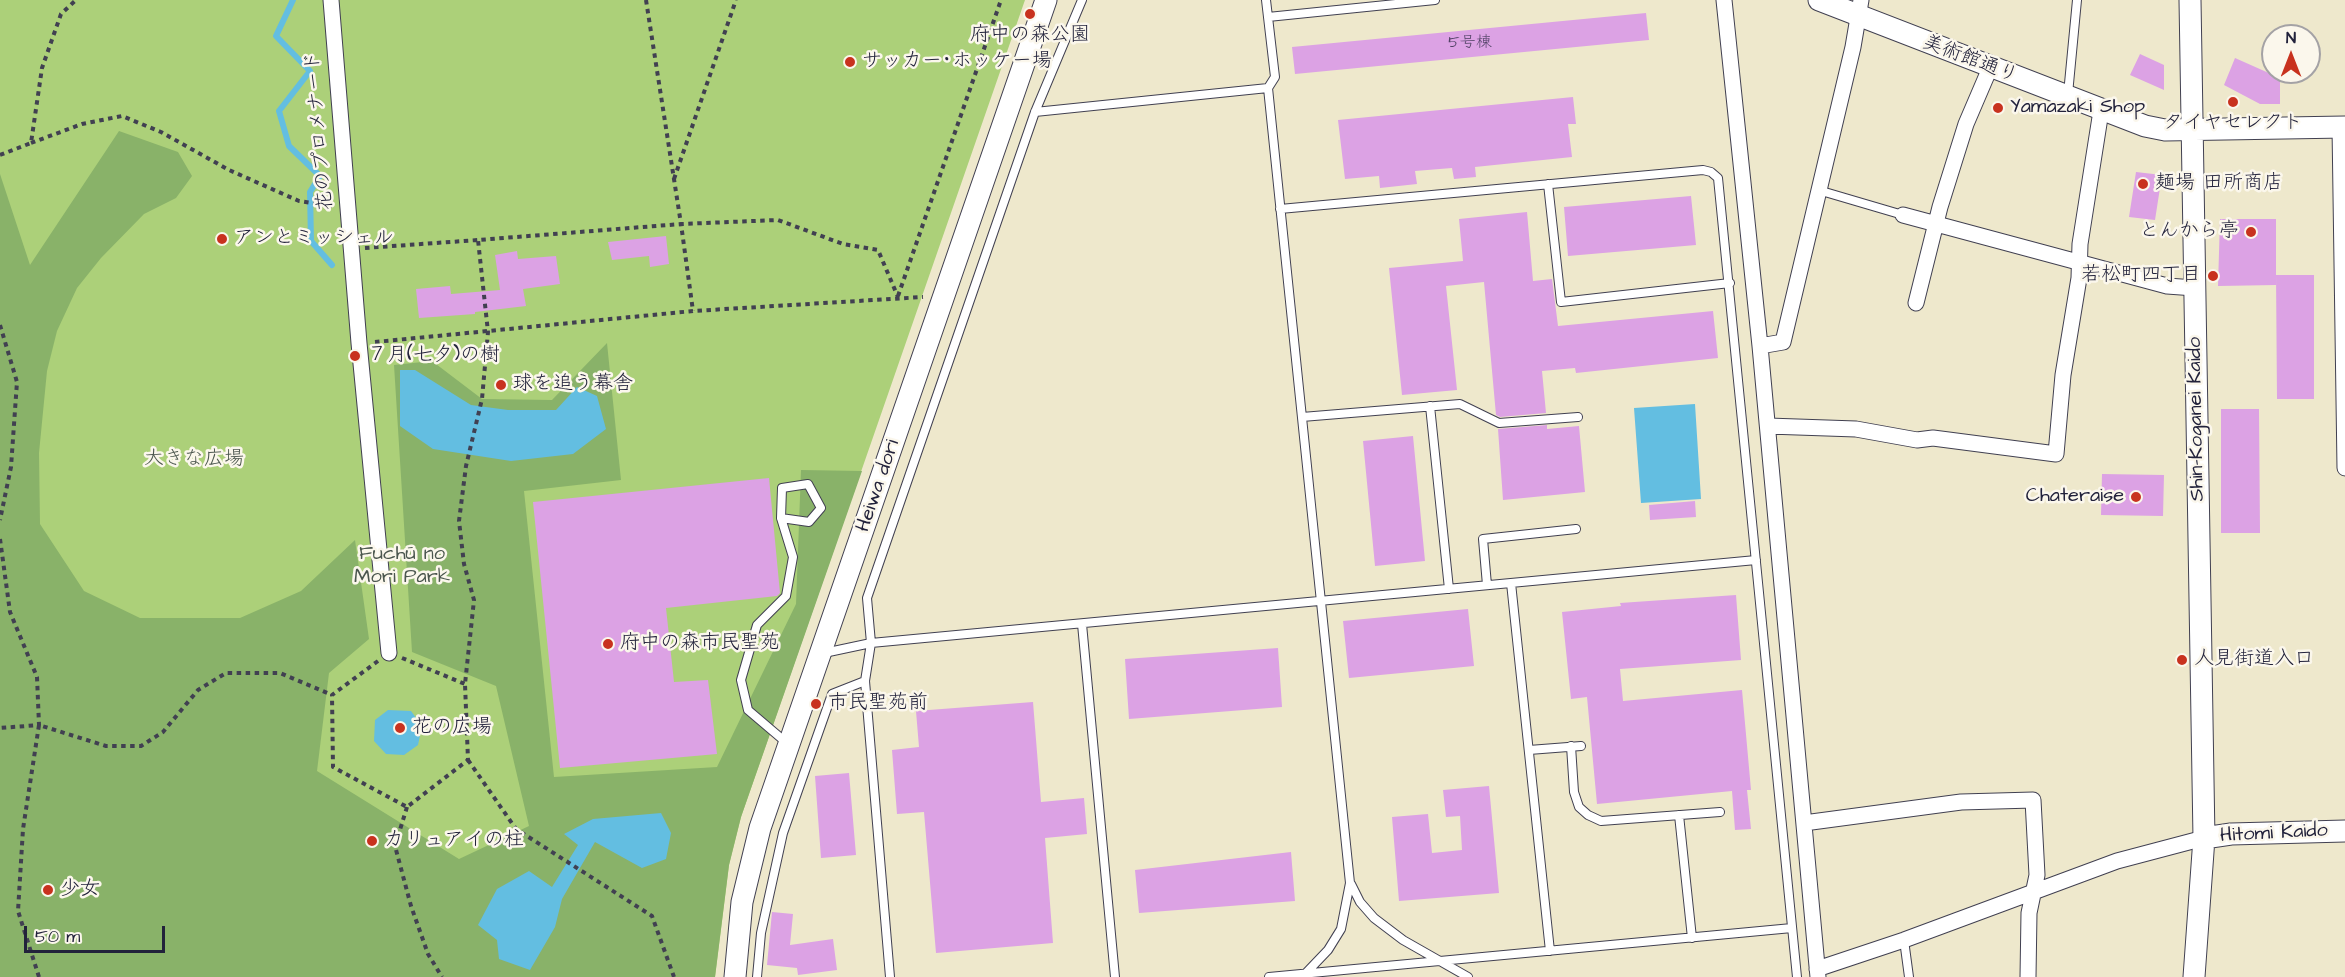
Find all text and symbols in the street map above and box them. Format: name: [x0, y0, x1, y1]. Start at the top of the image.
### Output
marker: 府中の森公園: [1023, 7, 1037, 21]
place label: 府中の森公園: [970, 24, 1090, 48]
north arrow: [2261, 24, 2321, 84]
text: N: [2286, 27, 2296, 49]
street label: 美術館通り: [1919, 31, 2021, 89]
house number: 5号棟: [1448, 34, 1492, 54]
street label: 花のプロメナード: [301, 50, 339, 212]
place label: サッカー･ホッケー場: [862, 50, 1052, 74]
marker: サッカー･ホッケー場: [843, 55, 857, 69]
marker: タイヤセレクト: [2226, 95, 2240, 109]
place label: Yamazaki Shop: [2010, 96, 2145, 120]
marker: Yamazaki Shop: [1991, 101, 2005, 115]
place label: タイヤセレクト: [2163, 112, 2303, 136]
place label: 麺場 田所商店: [2155, 172, 2283, 196]
marker: 麺場 田所商店: [2136, 177, 2150, 191]
place label: とんから亭: [2139, 220, 2239, 244]
marker: とんから亭: [2244, 225, 2258, 239]
place label: アンとミッシェル: [234, 227, 394, 251]
marker: アンとミッシェル: [215, 232, 229, 246]
place label: 若松町四丁目: [2081, 264, 2201, 288]
marker: 若松町四丁目: [2206, 269, 2220, 283]
street label: Shin-Koganei Kaido: [2184, 337, 2210, 501]
place label: ７月(七夕)の樹: [367, 344, 500, 368]
marker: ７月(七夕)の樹: [348, 349, 362, 363]
place label: 球を追う幕舎: [513, 373, 633, 397]
marker: 球を追う幕舎: [494, 378, 508, 392]
street label: Heiwa dori: [852, 437, 906, 535]
park label: 大きな広場: [144, 448, 244, 472]
place label: Chateraise: [2026, 485, 2124, 509]
marker: Chateraise: [2129, 490, 2143, 504]
park label: Fuchū no Mori Park: [354, 543, 450, 590]
place label: 府中の森市民聖苑: [620, 632, 780, 656]
marker: 府中の森市民聖苑: [601, 637, 615, 651]
place label: 人見街道入口: [2194, 648, 2314, 672]
marker: 人見街道入口: [2175, 653, 2189, 667]
place label: 市民聖苑前: [828, 692, 928, 716]
marker: 市民聖苑前: [809, 697, 823, 711]
place label: 花の広場: [412, 716, 492, 740]
marker: 花の広場: [393, 721, 407, 735]
street label: Hitomi Kaido: [2220, 819, 2328, 849]
place label: カリュアイの柱: [384, 829, 524, 853]
marker: カリュアイの柱: [365, 834, 379, 848]
place label: 少女: [60, 878, 100, 902]
marker: 少女: [41, 883, 55, 897]
scale bar: [27, 914, 168, 952]
text: 50 m: [35, 924, 80, 949]

